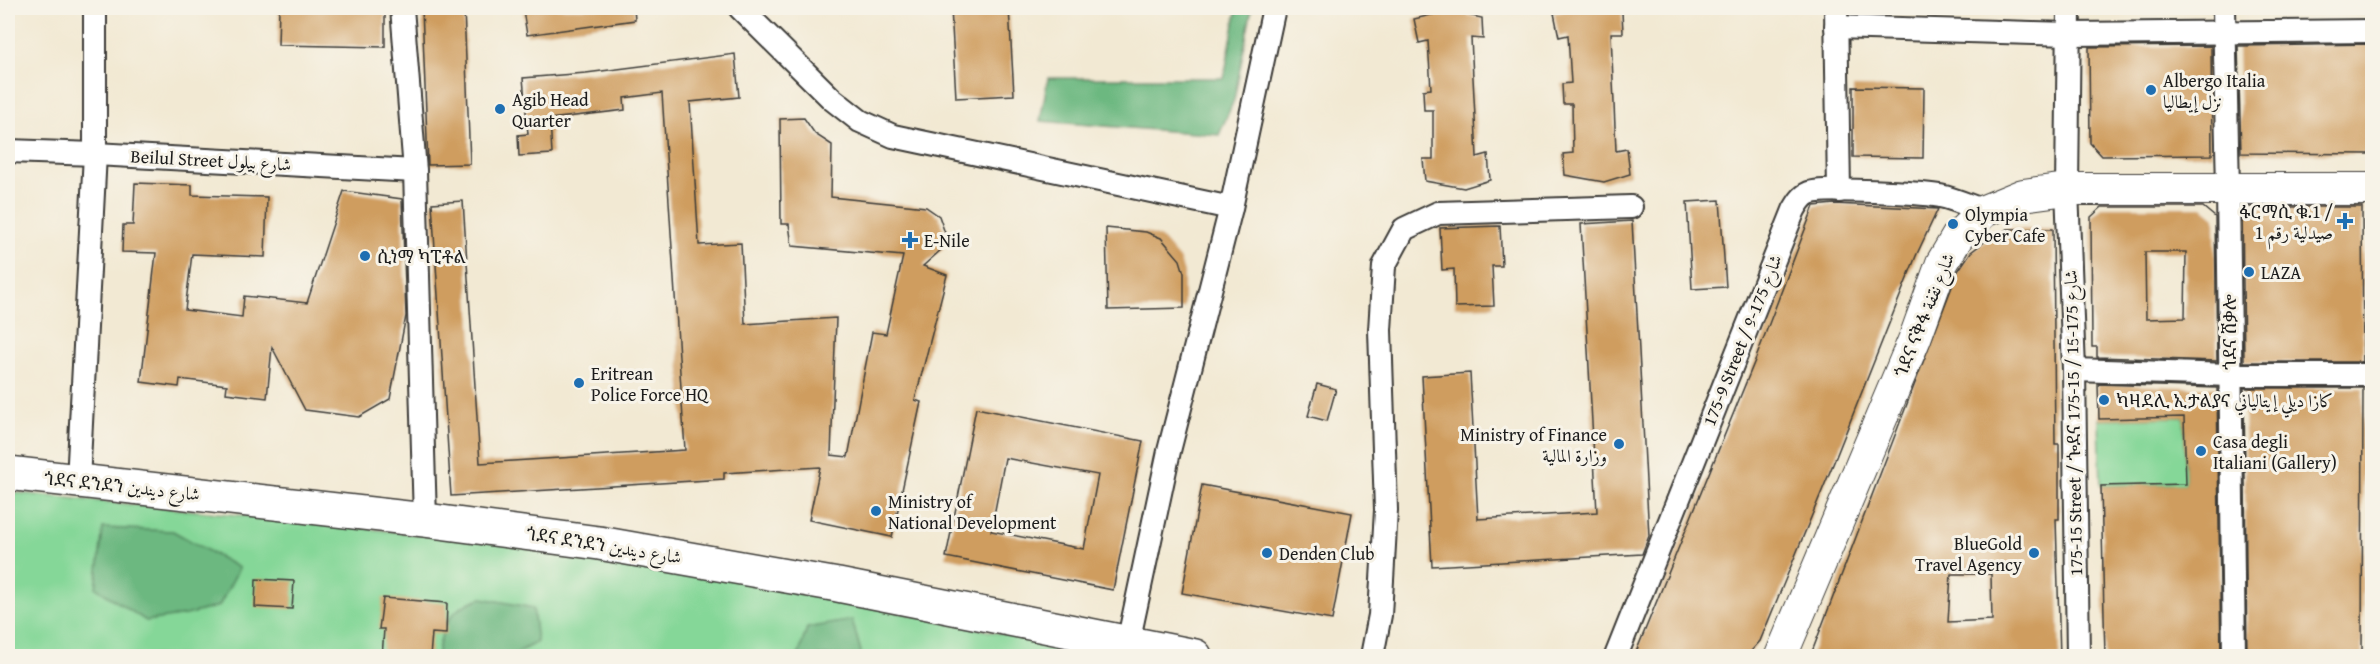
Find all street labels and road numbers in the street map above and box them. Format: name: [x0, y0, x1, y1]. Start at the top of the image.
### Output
street label: Beilul Street شارع بيلول: [130, 142, 292, 180]
street label: ጎደና ናቅፋ شارع نقفة: [1887, 249, 1963, 382]
street label: 175-9 Street / شارع 175-9: [1695, 250, 1791, 431]
street label: 175-15 Street / ጐደና 175-15 / شارع 175-15: [2057, 270, 2091, 576]
street label: ጎደና ሸቃሎ: [2216, 294, 2243, 370]
street label: ጎደና ደንደን شارع ديندين: [42, 464, 201, 510]
street label: ጎደና ደንደን شارع ديندين: [524, 519, 684, 573]

